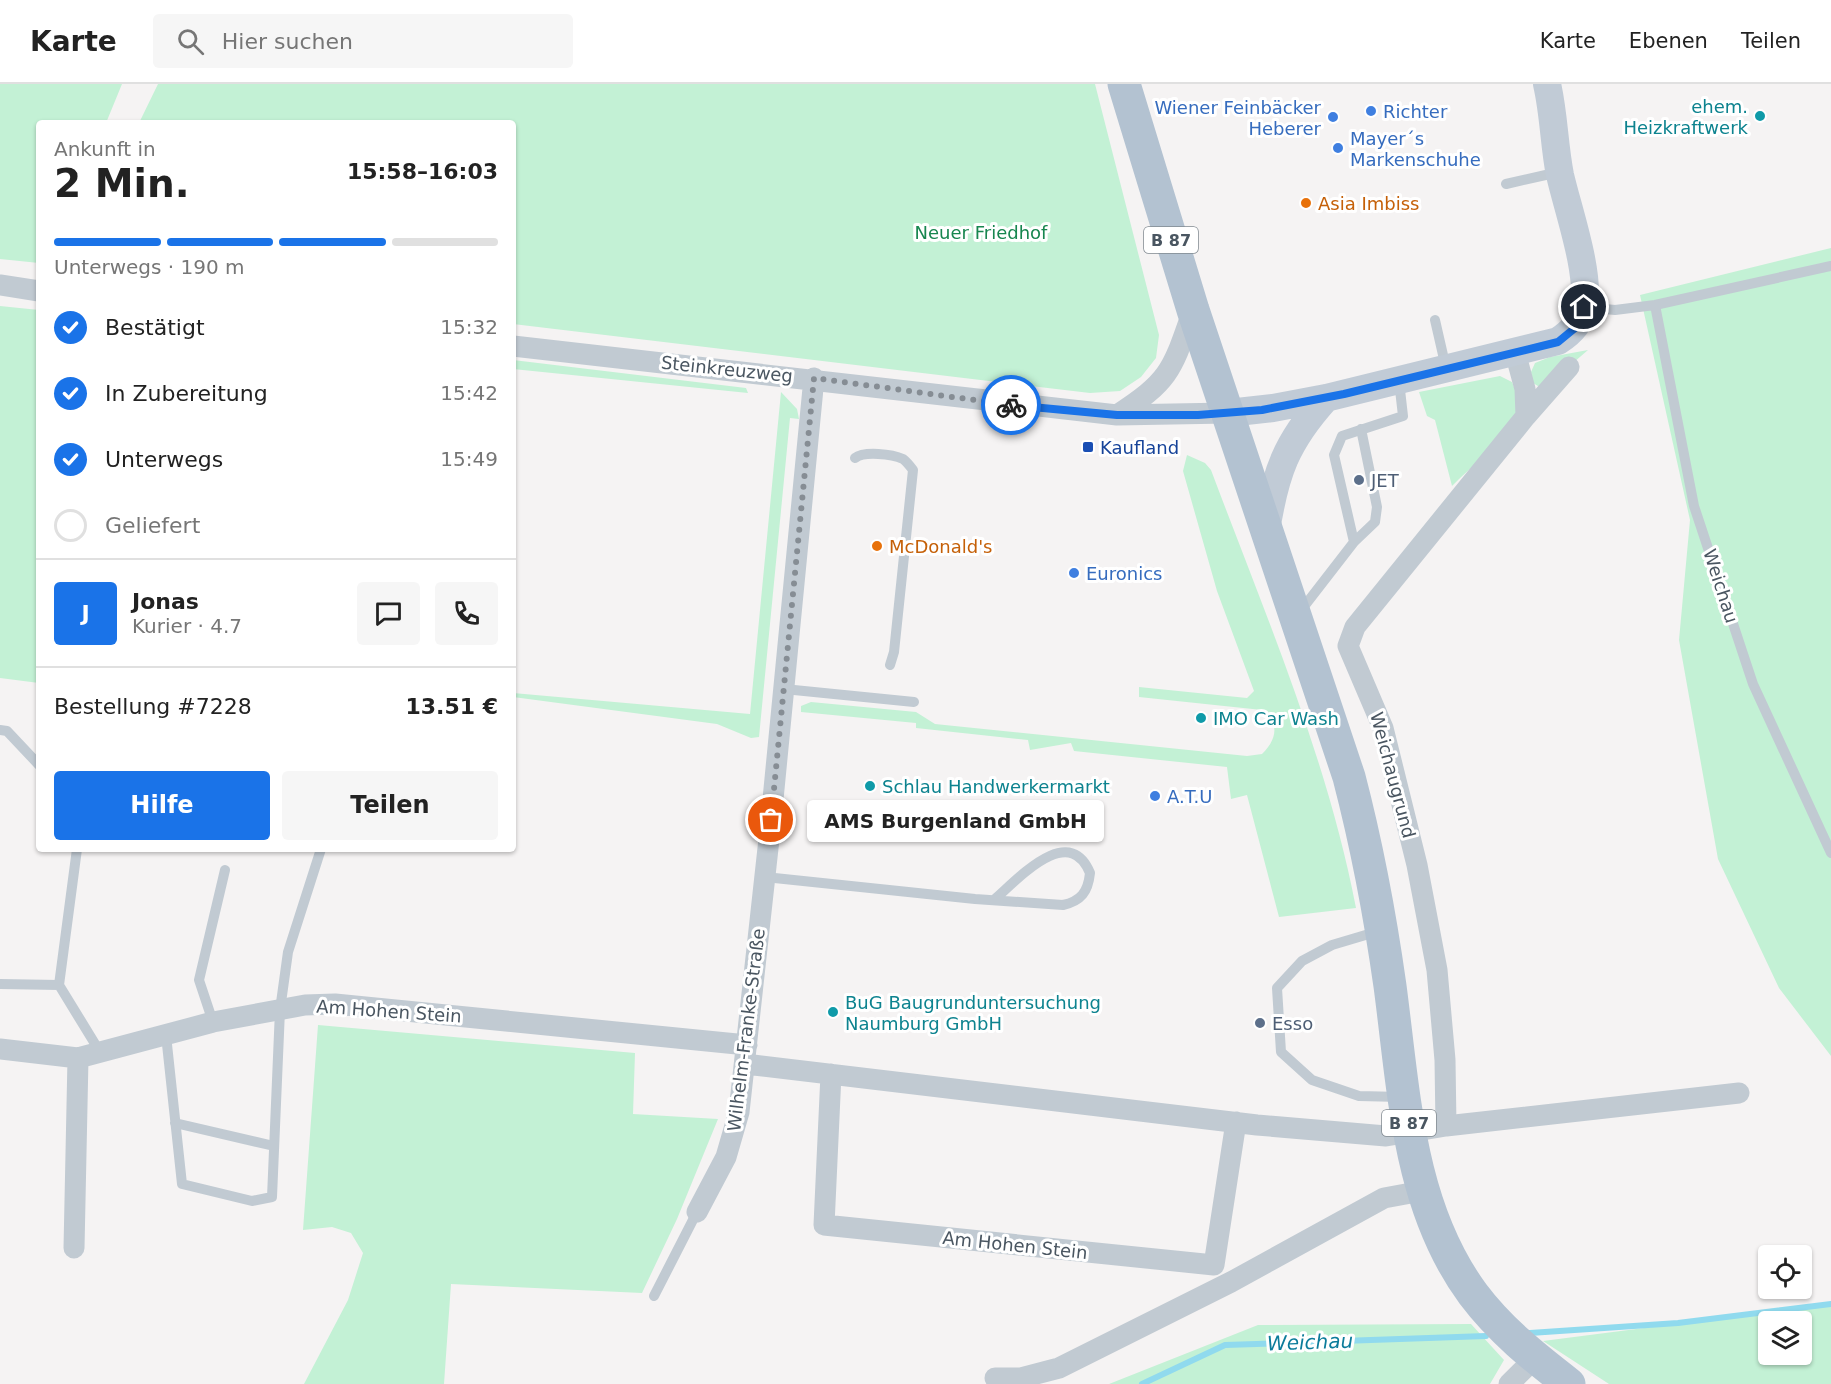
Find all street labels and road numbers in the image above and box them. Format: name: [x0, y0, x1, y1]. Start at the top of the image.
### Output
road number: B 87: [1144, 227, 1198, 253]
street label: Steinkreuzweg: [660, 352, 794, 386]
street label: Weichau: [1699, 546, 1743, 626]
street label: Weichaugrund: [1366, 710, 1420, 840]
street label: Wilhelm-Franke-Straße: [723, 927, 769, 1133]
street label: Am Hohen Stein: [316, 995, 462, 1027]
road number: B 87: [1382, 1110, 1436, 1136]
street label: Am Hohen Stein: [941, 1227, 1089, 1263]

